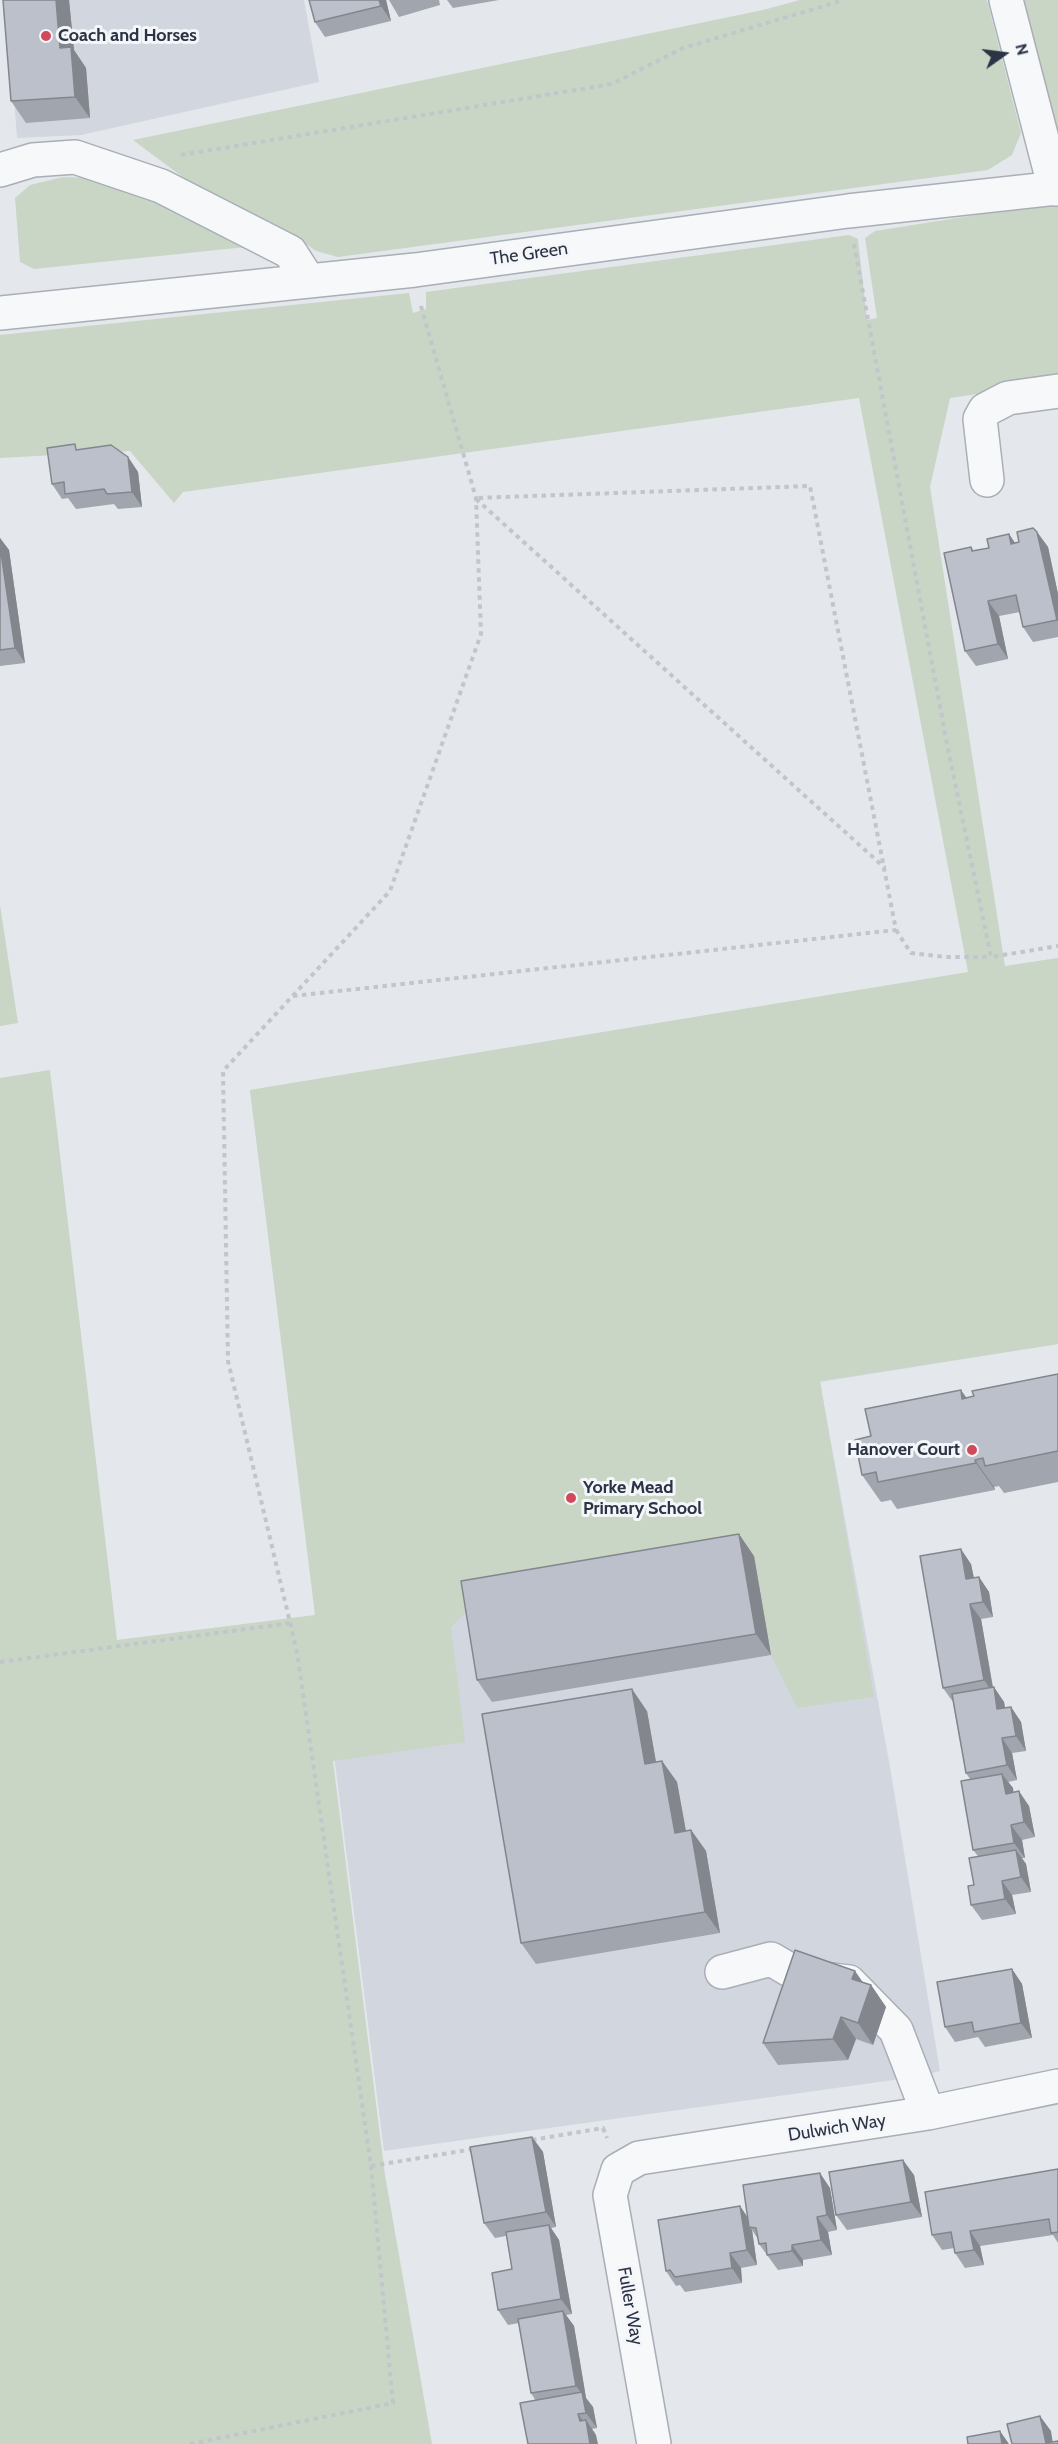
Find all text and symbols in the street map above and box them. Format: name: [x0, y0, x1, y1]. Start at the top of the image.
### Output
north arrow: [974, 24, 1034, 84]
place label: Coach and Horses: [58, 25, 197, 47]
marker: Coach and Horses: [39, 29, 53, 43]
text: N: [1011, 42, 1033, 57]
street label: The Green: [489, 238, 569, 270]
place label: Hanover Court: [847, 1439, 960, 1461]
marker: Hanover Court: [965, 1443, 979, 1457]
place label: Yorke Mead Primary School: [583, 1477, 702, 1520]
marker: Yorke Mead Primary School: [564, 1491, 578, 1505]
street label: Dulwich Way: [786, 2110, 888, 2146]
street label: Fuller Way: [612, 2265, 648, 2347]

